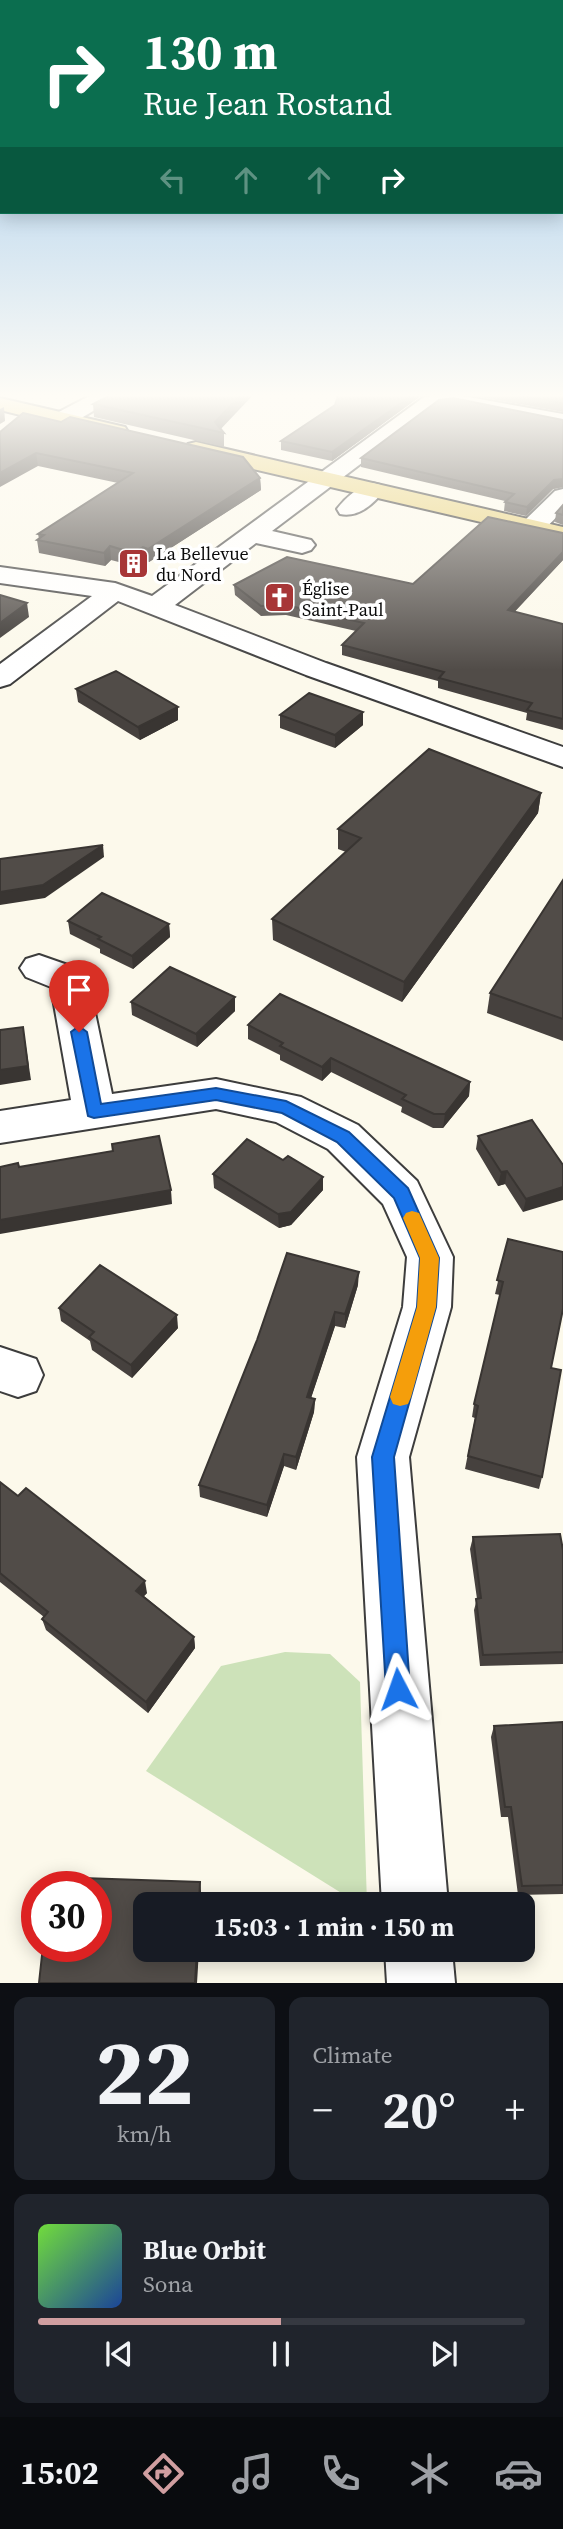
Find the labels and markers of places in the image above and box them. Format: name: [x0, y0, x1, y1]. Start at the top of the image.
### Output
place label: La Bellevue du Nord: [156, 541, 249, 587]
building icon: La Bellevue du Nord: [116, 546, 150, 580]
place label: Église Saint-Paul: [302, 576, 384, 622]
church icon: Église Saint-Paul: [262, 581, 296, 615]
pin: [49, 960, 109, 1032]

